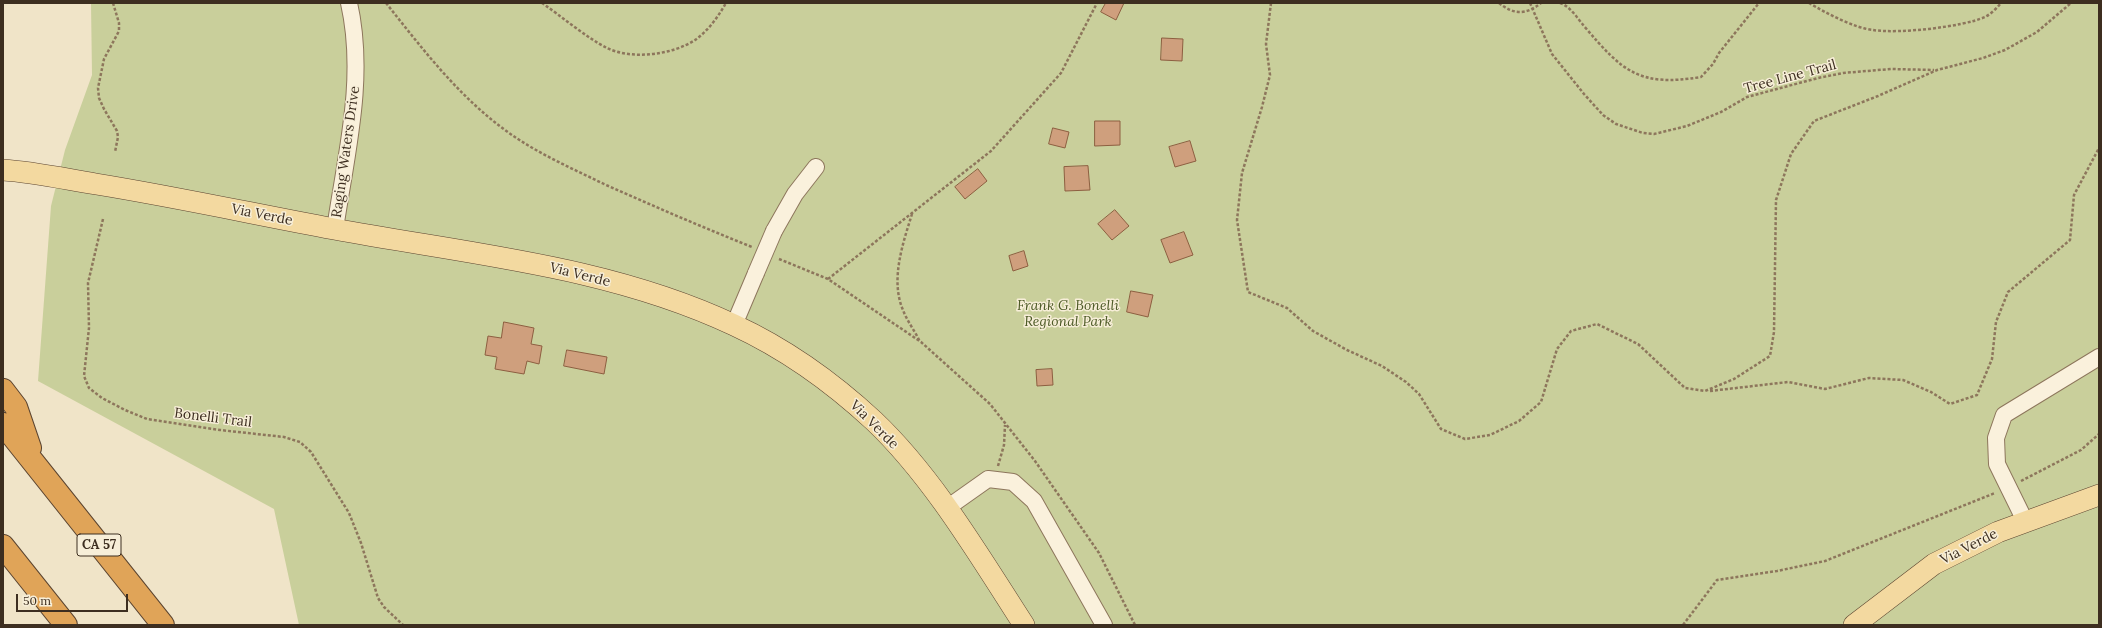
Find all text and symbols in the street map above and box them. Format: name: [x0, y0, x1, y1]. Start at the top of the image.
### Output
street label: Tree Line Trail: [1742, 57, 1838, 97]
street label: Raging Waters Drive: [328, 85, 364, 219]
street label: Via Verde: [230, 201, 294, 229]
street label: Via Verde: [548, 259, 612, 291]
park label: Frank G. Bonelli Regional Park: [1017, 298, 1119, 330]
street label: Via Verde: [846, 397, 902, 453]
street label: Bonelli Trail: [173, 405, 253, 431]
street label: Via Verde: [1938, 525, 2000, 569]
road number: CA 57: [77, 534, 121, 556]
scale bar: [18, 586, 130, 612]
text: 50 m: [23, 593, 51, 608]

